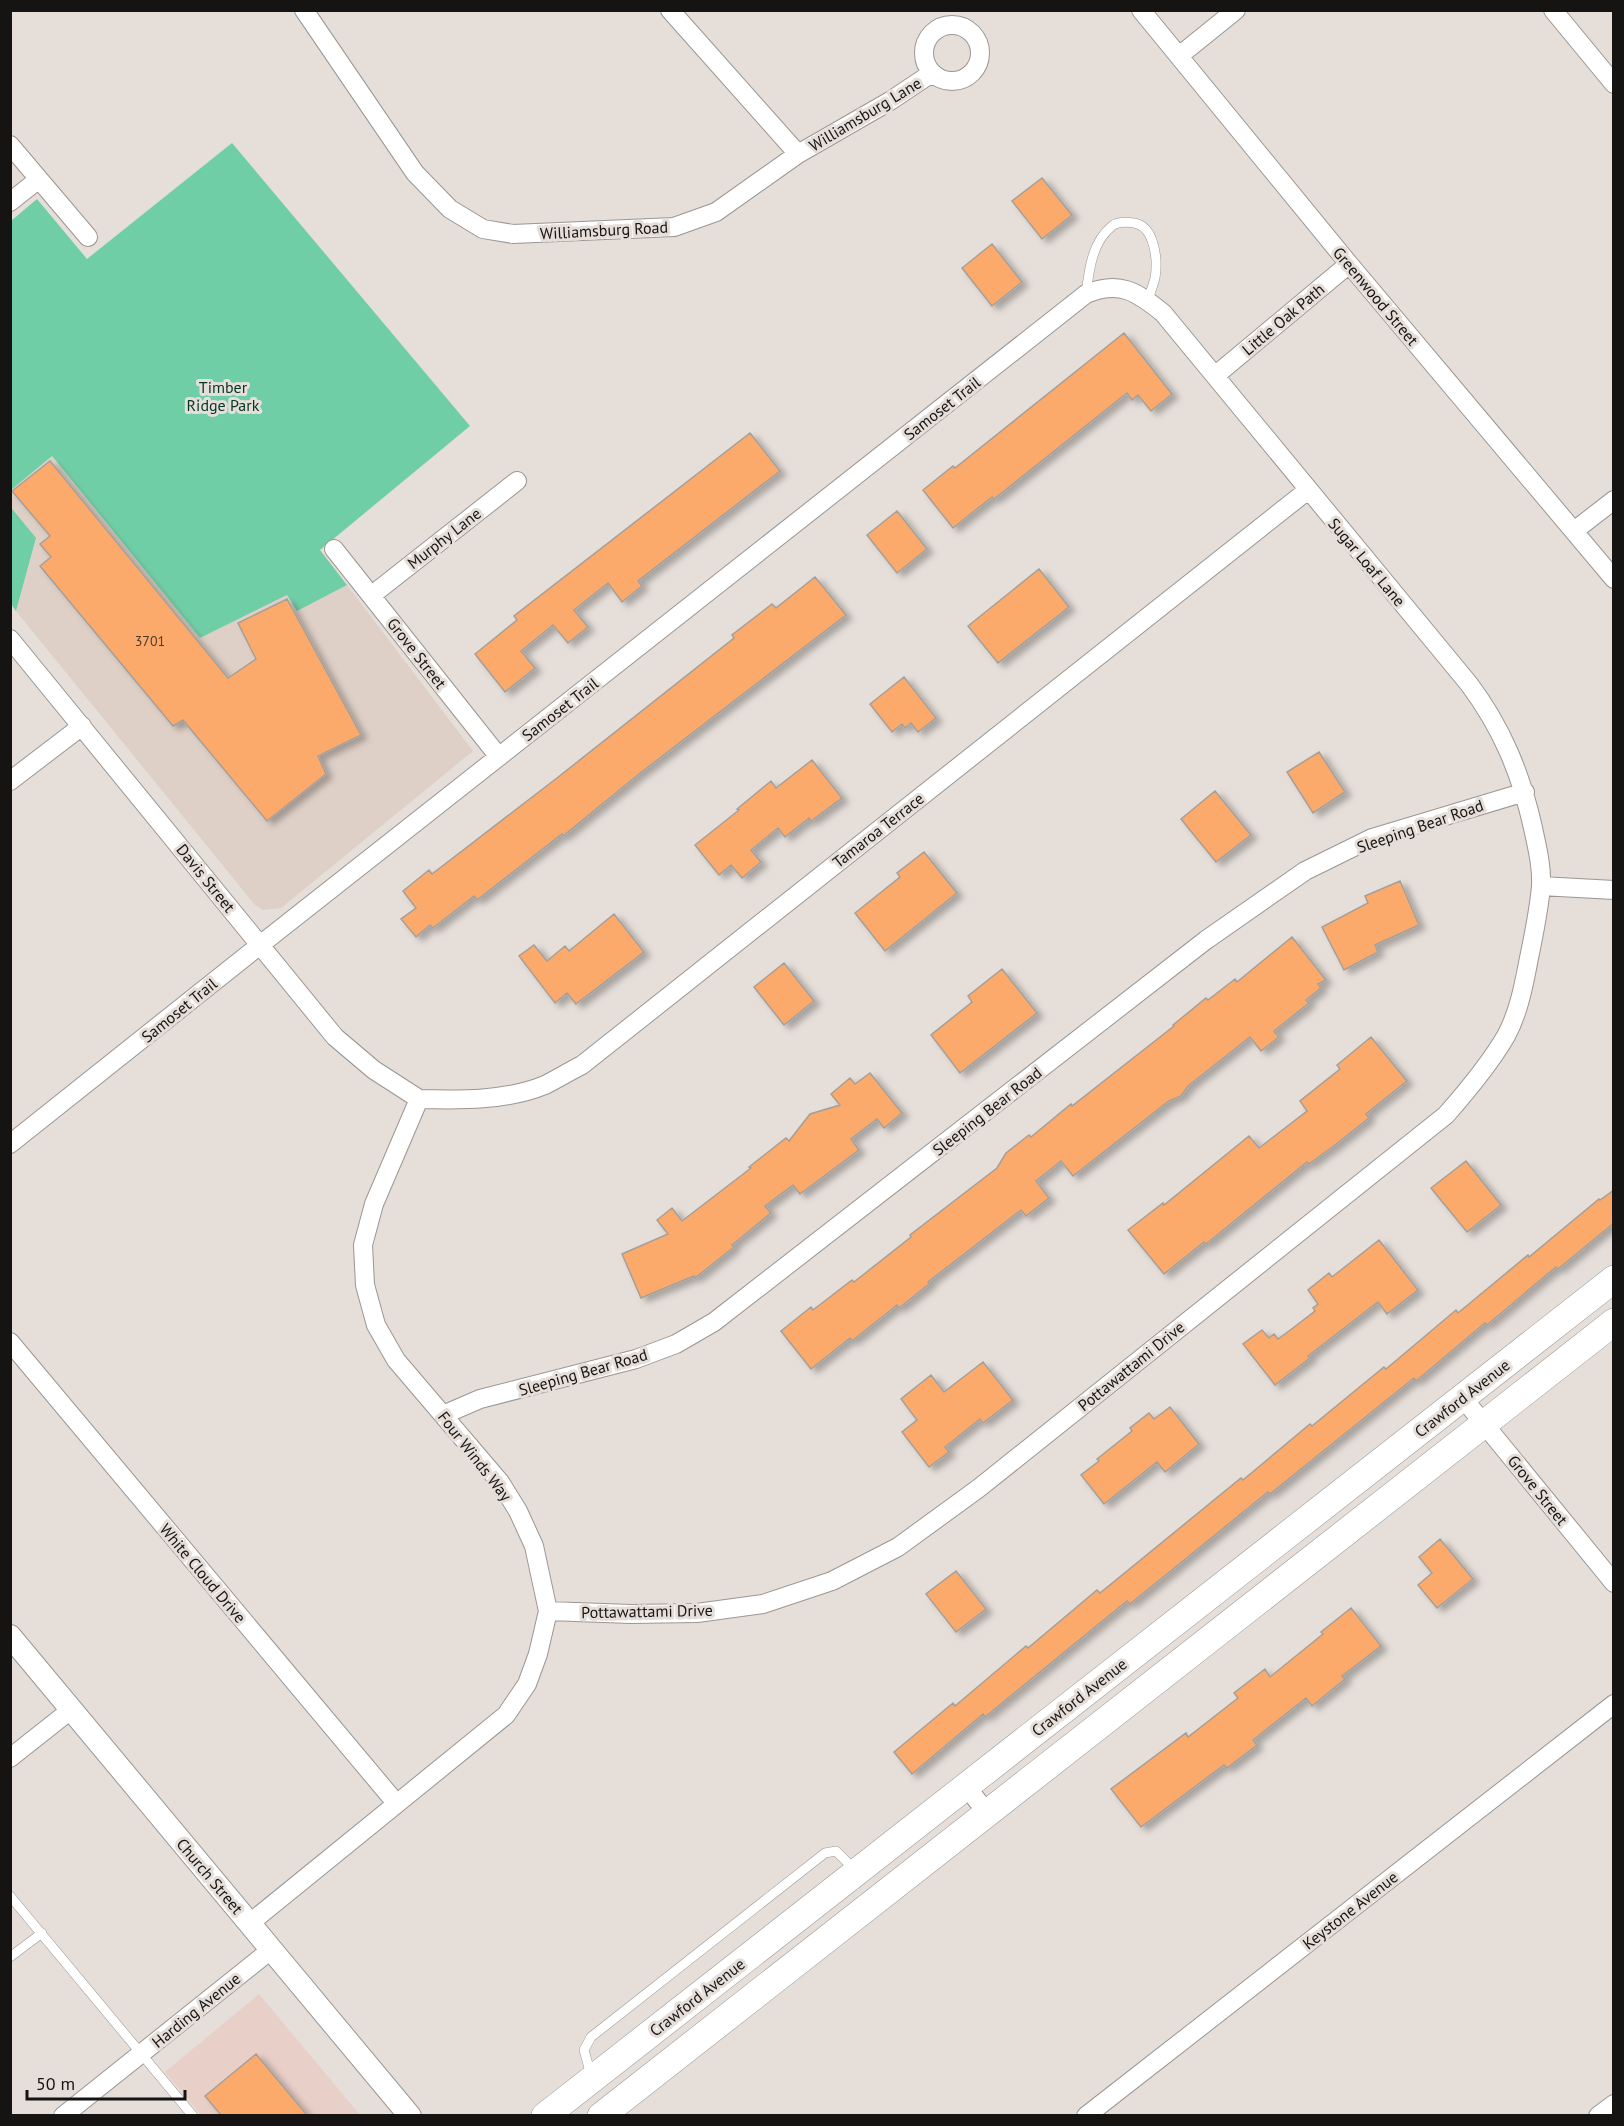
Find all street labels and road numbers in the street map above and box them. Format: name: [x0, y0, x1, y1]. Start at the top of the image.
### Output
street label: Williamsburg Lane: [805, 73, 925, 155]
street label: Williamsburg Road: [539, 217, 669, 243]
street label: Greenwood Street: [1329, 243, 1423, 350]
street label: Little Oak Path: [1238, 279, 1328, 359]
street label: Samoset Trail: [900, 372, 985, 444]
street label: Murphy Lane: [403, 503, 485, 573]
street label: Sugar Loaf Lane: [1324, 514, 1410, 610]
street label: Grove Street: [383, 614, 451, 693]
street label: Samoset Trail: [518, 673, 603, 745]
street label: Tamaroa Terrace: [828, 788, 928, 872]
street label: Sleeping Bear Road: [1354, 795, 1486, 857]
street label: Davis Street: [172, 840, 240, 917]
street label: Samoset Trail: [137, 973, 221, 1047]
street label: Sleeping Bear Road: [929, 1062, 1045, 1160]
street label: Pottawattami Drive: [1074, 1317, 1188, 1415]
street label: Sleeping Bear Road: [516, 1344, 650, 1400]
street label: Crawford Avenue: [1410, 1355, 1514, 1441]
street label: Four Winds Way: [434, 1407, 517, 1505]
street label: Grove Street: [1504, 1451, 1573, 1530]
street label: White Cloud Drive: [156, 1519, 250, 1627]
street label: Pottawattami Drive: [581, 1600, 713, 1622]
street label: Crawford Avenue: [1027, 1654, 1131, 1740]
street label: Church Street: [172, 1834, 248, 1919]
street label: Keystone Avenue: [1298, 1867, 1402, 1953]
street label: Crawford Avenue: [645, 1954, 749, 2040]
street label: Harding Avenue: [148, 1968, 244, 2052]

